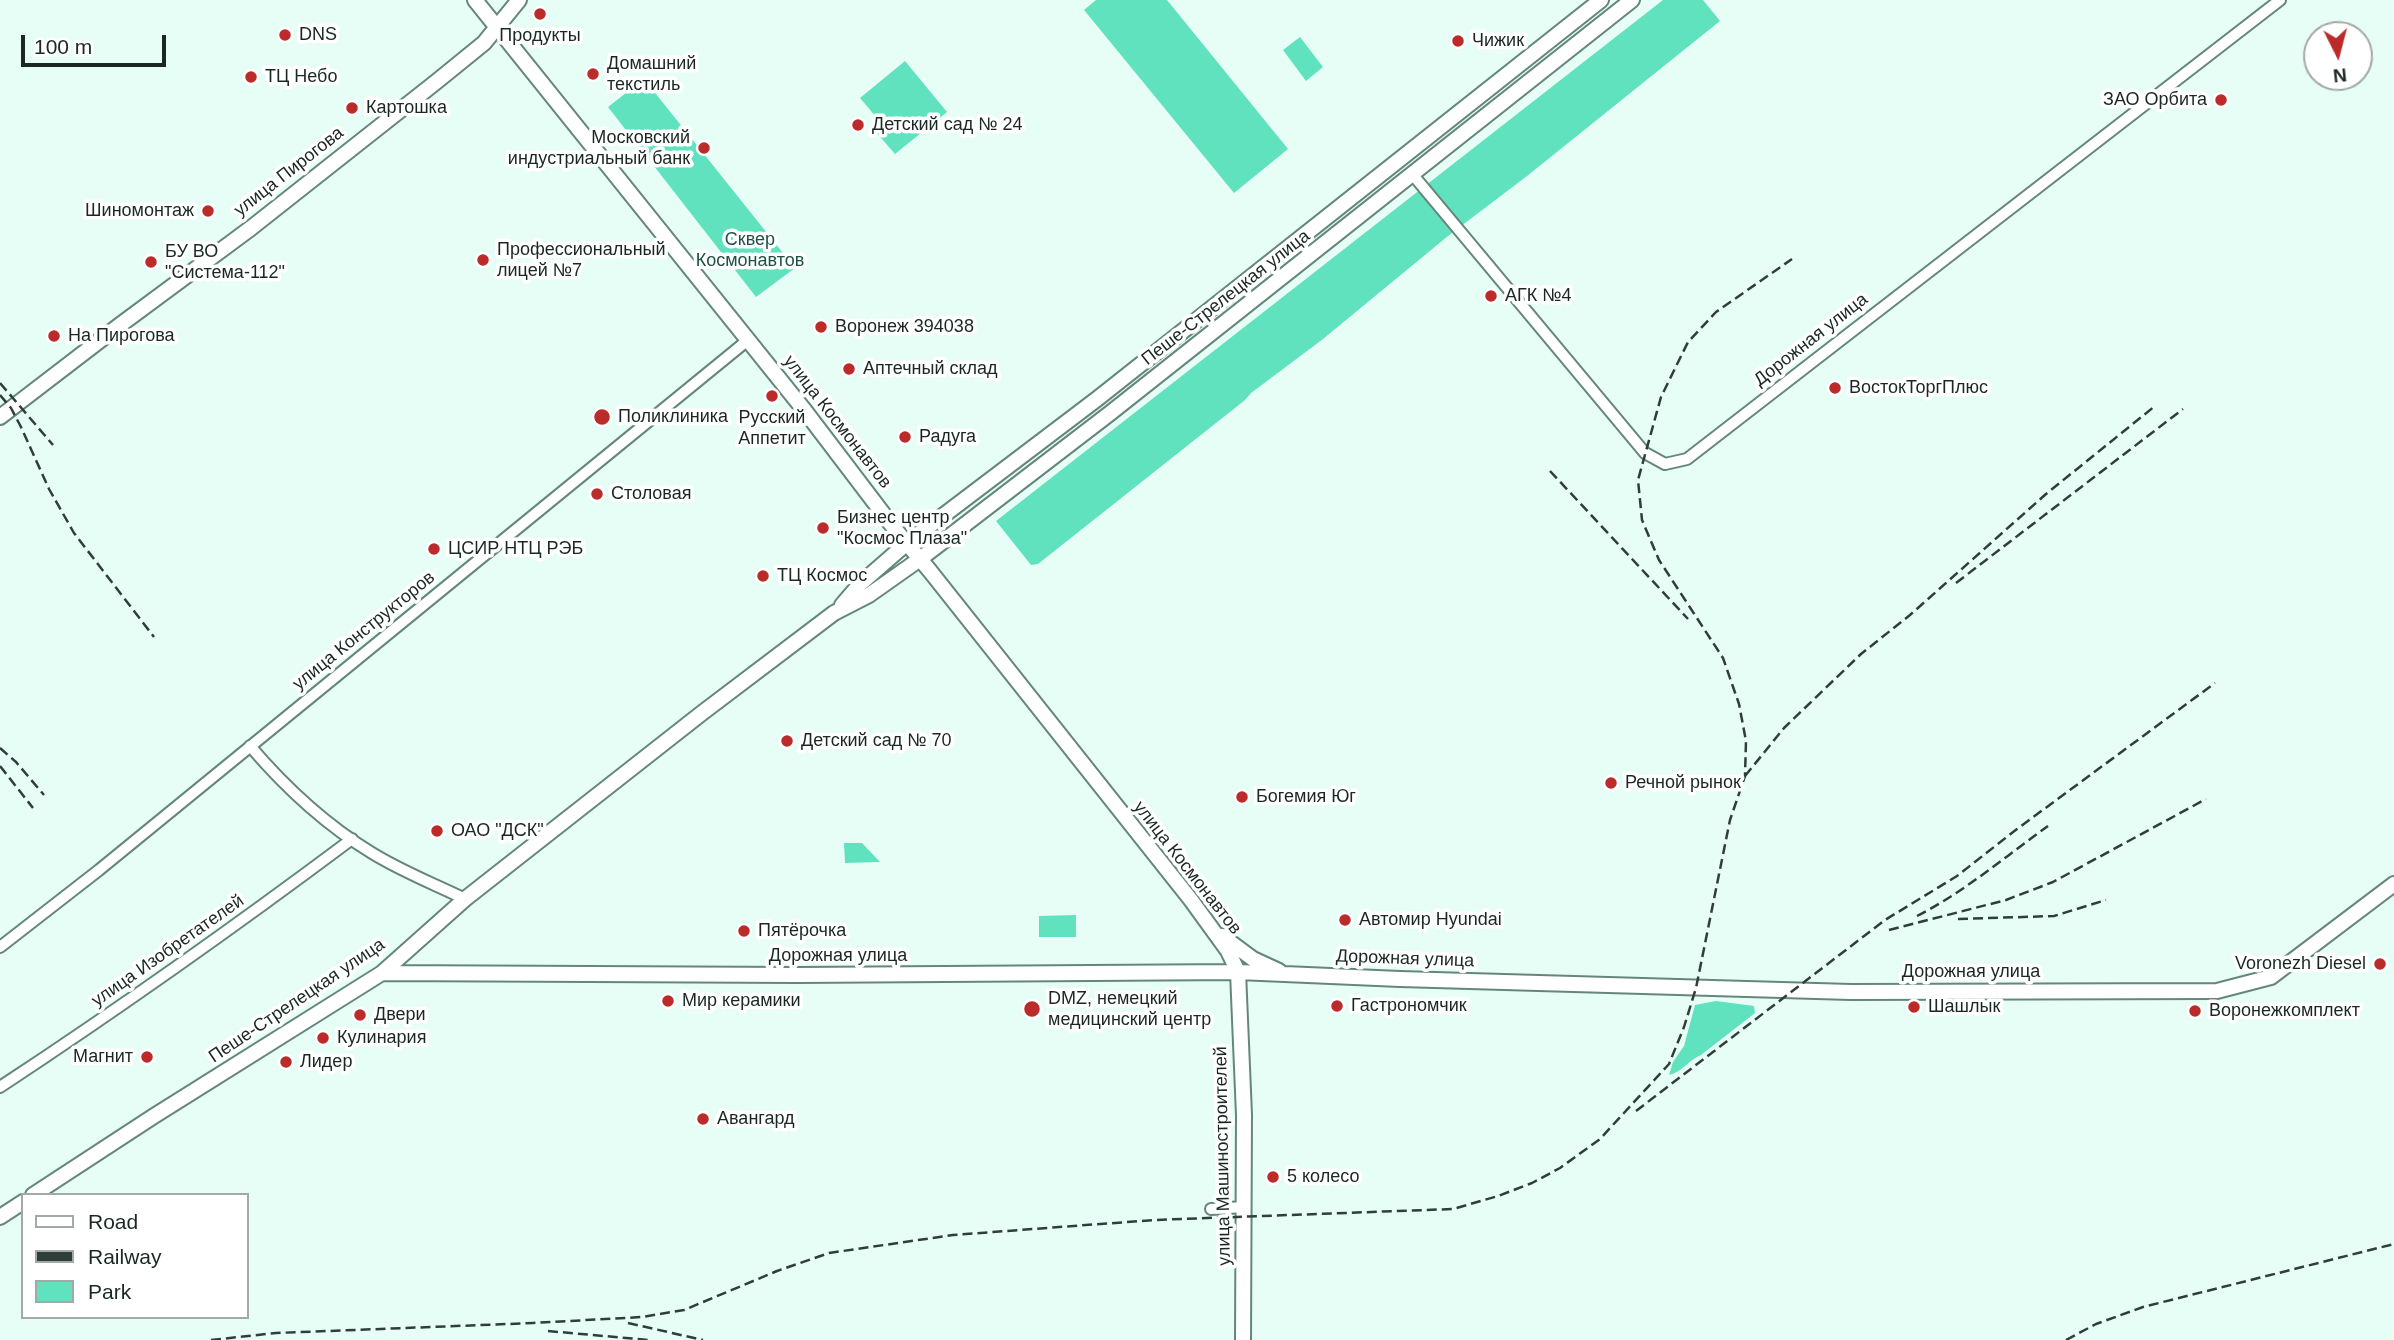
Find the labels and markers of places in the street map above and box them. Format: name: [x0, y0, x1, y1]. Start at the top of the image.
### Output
marker: Продукты: [532, 6, 548, 22]
place label: DNS: [299, 24, 337, 46]
place label: Продукты: [499, 25, 581, 47]
marker: DNS: [277, 27, 293, 43]
place label: Чижик: [1472, 30, 1524, 52]
marker: Чижик: [1450, 33, 1466, 49]
place label: Домашний текстиль: [607, 53, 696, 96]
place label: ТЦ Небо: [265, 66, 337, 88]
marker: Домашний текстиль: [585, 66, 601, 82]
marker: ТЦ Небо: [243, 69, 259, 85]
place label: ЗАО Орбита: [2103, 89, 2207, 111]
marker: ЗАО Орбита: [2213, 92, 2229, 108]
place label: Картошка: [366, 97, 447, 119]
marker: Картошка: [344, 100, 360, 116]
place label: Детский сад № 24: [872, 114, 1022, 136]
marker: Детский сад № 24: [850, 117, 866, 133]
place label: Московский индустриальный банк: [508, 127, 690, 170]
marker: Московский индустриальный банк: [696, 140, 712, 156]
place label: Шиномонтаж: [85, 200, 194, 222]
marker: Шиномонтаж: [200, 203, 216, 219]
place label: Профессиональный лицей №7: [497, 239, 666, 282]
place label: БУ ВО "Система-112": [165, 241, 285, 284]
marker: Профессиональный лицей №7: [475, 252, 491, 268]
marker: БУ ВО "Система-112": [143, 254, 159, 270]
place label: АГК №4: [1505, 285, 1572, 307]
marker: АГК №4: [1483, 288, 1499, 304]
place label: Воронеж 394038: [835, 316, 974, 338]
marker: Воронеж 394038: [813, 319, 829, 335]
place label: На Пирогова: [68, 325, 175, 347]
marker: На Пирогова: [46, 328, 62, 344]
place label: Аптечный склад: [863, 358, 998, 380]
marker: Аптечный склад: [841, 361, 857, 377]
place label: ВостокТоргПлюс: [1849, 377, 1988, 399]
marker: ВостокТоргПлюс: [1827, 380, 1843, 396]
marker: Русский Аппетит: [764, 388, 780, 404]
place label: Поликлиника: [618, 406, 728, 428]
marker: Поликлиника: [592, 407, 612, 427]
place label: Русский Аппетит: [738, 407, 806, 450]
place label: Радуга: [919, 426, 976, 448]
marker: Радуга: [897, 429, 913, 445]
place label: Столовая: [611, 483, 691, 505]
marker: Столовая: [589, 486, 605, 502]
place label: Бизнес центр "Космос Плаза": [837, 507, 967, 550]
marker: Бизнес центр "Космос Плаза": [815, 520, 831, 536]
place label: ЦСИР НТЦ РЭБ: [448, 538, 583, 560]
marker: ЦСИР НТЦ РЭБ: [426, 541, 442, 557]
place label: ТЦ Космос: [777, 565, 867, 587]
marker: ТЦ Космос: [755, 568, 771, 584]
place label: Детский сад № 70: [801, 730, 951, 752]
marker: Детский сад № 70: [779, 733, 795, 749]
place label: Речной рынок: [1625, 772, 1741, 794]
marker: Речной рынок: [1603, 775, 1619, 791]
place label: Богемия Юг: [1256, 786, 1356, 808]
marker: Богемия Юг: [1234, 789, 1250, 805]
place label: ОАО "ДСК": [451, 820, 544, 842]
marker: ОАО "ДСК": [429, 823, 445, 839]
place label: Автомир Hyundai: [1359, 909, 1502, 931]
marker: Автомир Hyundai: [1337, 912, 1353, 928]
place label: Пятёрочка: [758, 920, 846, 942]
marker: Пятёрочка: [736, 923, 752, 939]
place label: Voronezh Diesel: [2235, 953, 2366, 975]
marker: Voronezh Diesel: [2372, 956, 2388, 972]
place label: DMZ, немецкий медицинский центр: [1048, 988, 1211, 1030]
place label: Мир керамики: [682, 990, 801, 1012]
marker: Мир керамики: [660, 993, 676, 1009]
place label: Гастрономчик: [1351, 995, 1467, 1017]
place label: Шашлык: [1928, 996, 2000, 1018]
marker: Гастрономчик: [1329, 998, 1345, 1014]
marker: DMZ, немецкий медицинский центр: [1022, 999, 1042, 1019]
marker: Шашлык: [1906, 999, 1922, 1015]
place label: Воронежкомплект: [2209, 1000, 2360, 1022]
marker: Воронежкомплект: [2187, 1003, 2203, 1019]
place label: Двери: [374, 1004, 426, 1026]
marker: Двери: [352, 1007, 368, 1023]
place label: Кулинария: [337, 1027, 426, 1049]
marker: Кулинария: [315, 1030, 331, 1046]
place label: Магнит: [73, 1046, 133, 1068]
marker: Магнит: [139, 1049, 155, 1065]
place label: Лидер: [300, 1051, 352, 1073]
marker: Лидер: [278, 1054, 294, 1070]
place label: Авангард: [717, 1108, 795, 1130]
marker: Авангард: [695, 1111, 711, 1127]
place label: 5 колесо: [1287, 1166, 1359, 1188]
marker: 5 колесо: [1265, 1169, 1281, 1185]

